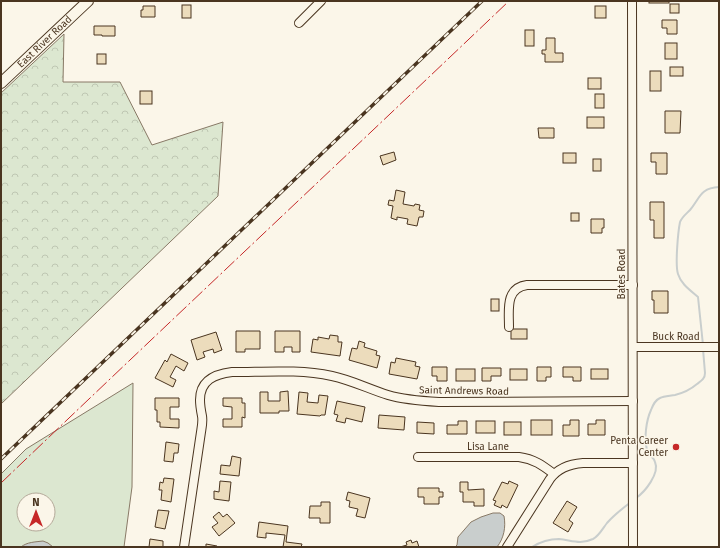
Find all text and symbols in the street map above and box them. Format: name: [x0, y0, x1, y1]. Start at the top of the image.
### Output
street label: East River Road: [15, 13, 74, 70]
street label: Bates Road: [616, 249, 628, 299]
street label: Buck Road: [652, 331, 700, 343]
street label: Saint Andrews Road: [419, 384, 509, 398]
place label: Penta Career Center: [610, 435, 668, 459]
street label: Lisa Lane: [467, 441, 509, 453]
marker: Penta Career Center: [671, 442, 681, 452]
north arrow: [16, 492, 56, 532]
text: N: [32, 496, 40, 509]

